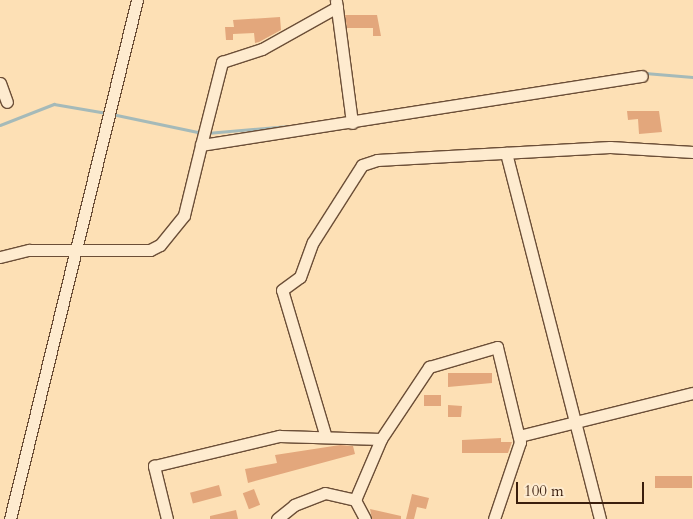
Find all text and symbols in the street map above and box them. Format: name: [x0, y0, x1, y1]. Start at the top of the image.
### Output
scale bar: [518, 472, 646, 504]
text: 100 m: [524, 481, 564, 501]

